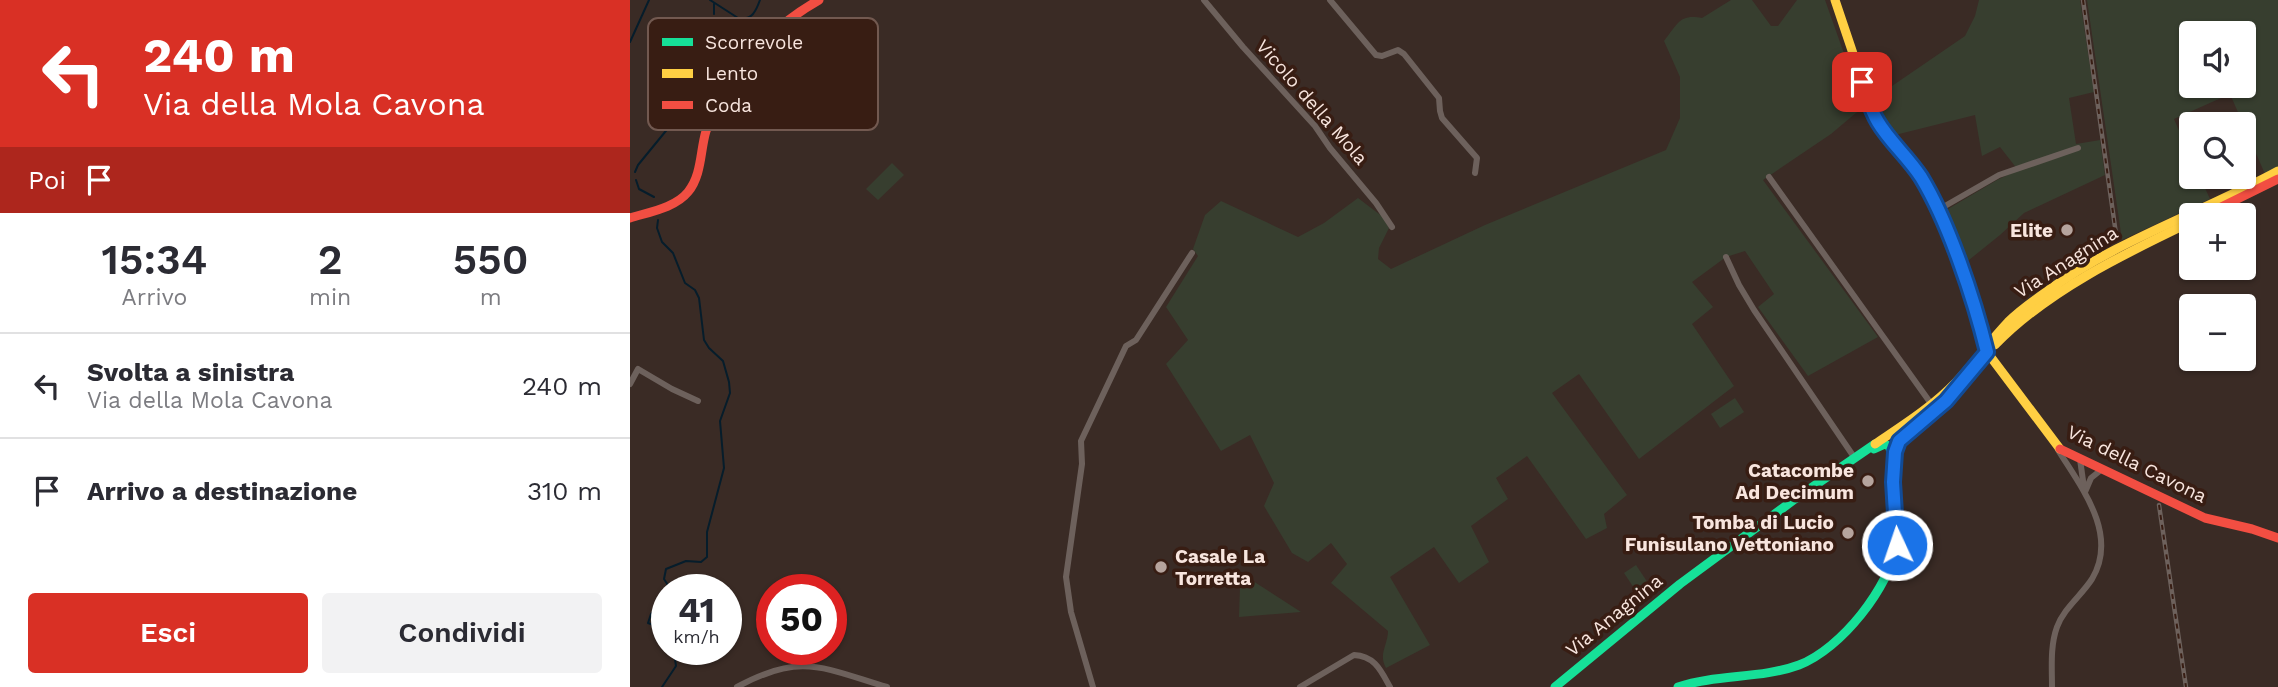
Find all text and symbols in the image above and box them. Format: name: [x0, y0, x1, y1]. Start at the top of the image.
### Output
legend: [648, 18, 878, 130]
map controls: [2179, 21, 2256, 371]
button: sound: [2179, 21, 2256, 98]
text: 240 m: [143, 26, 295, 84]
icon: left: [28, 28, 119, 119]
text: Scorrevole: [705, 31, 803, 54]
street label: Vicolo della Mola: [1251, 35, 1373, 170]
pin: [1832, 52, 1892, 112]
text: Lento: [705, 62, 758, 85]
icon: arrive: [1843, 63, 1881, 101]
text: Via della Mola Cavona: [143, 85, 485, 123]
text: Coda: [705, 94, 752, 117]
button: search: [2179, 112, 2256, 189]
icon: arrive: [80, 161, 118, 199]
text: Poi: [28, 165, 66, 195]
button: +: [2179, 203, 2256, 280]
place label: Elite: [2010, 219, 2053, 242]
street label: Via Anagnina: [2010, 221, 2122, 303]
marker: Elite: [2059, 222, 2075, 238]
text: 15:34: [102, 235, 207, 284]
text: 2: [318, 235, 343, 284]
text: 550: [453, 235, 528, 284]
text: Arrivo: [122, 284, 187, 311]
text: min: [309, 284, 351, 311]
text: m: [480, 284, 502, 311]
button: −: [2179, 294, 2256, 371]
text: Svolta a sinistra: [87, 357, 294, 387]
icon: left: [28, 367, 66, 405]
text: 240 m: [522, 371, 602, 401]
text: Via della Mola Cavona: [87, 387, 333, 414]
street label: Via della Cavona: [2063, 420, 2211, 508]
place label: Catacombe Ad Decimum: [1736, 459, 1854, 504]
icon: arrive: [28, 472, 66, 510]
marker: Catacombe Ad Decimum: [1860, 473, 1876, 489]
text: Arrivo a destinazione: [87, 476, 357, 506]
text: 310 m: [527, 476, 602, 506]
position arrow: [1860, 508, 1934, 582]
place label: Tomba di Lucio Funisulano Vettoniano: [1625, 511, 1834, 556]
marker: Tomba di Lucio Funisulano Vettoniano: [1840, 525, 1856, 541]
place label: Casale La Torretta: [1175, 545, 1265, 590]
marker: Casale La Torretta: [1153, 559, 1169, 575]
street label: Via Anagnina: [1561, 569, 1667, 661]
speed limit sign: 50: [756, 574, 847, 665]
text: 41: [678, 589, 715, 631]
button: Esci: [28, 593, 308, 673]
button: Condividi: [322, 593, 602, 673]
text: km/h: [673, 626, 720, 647]

